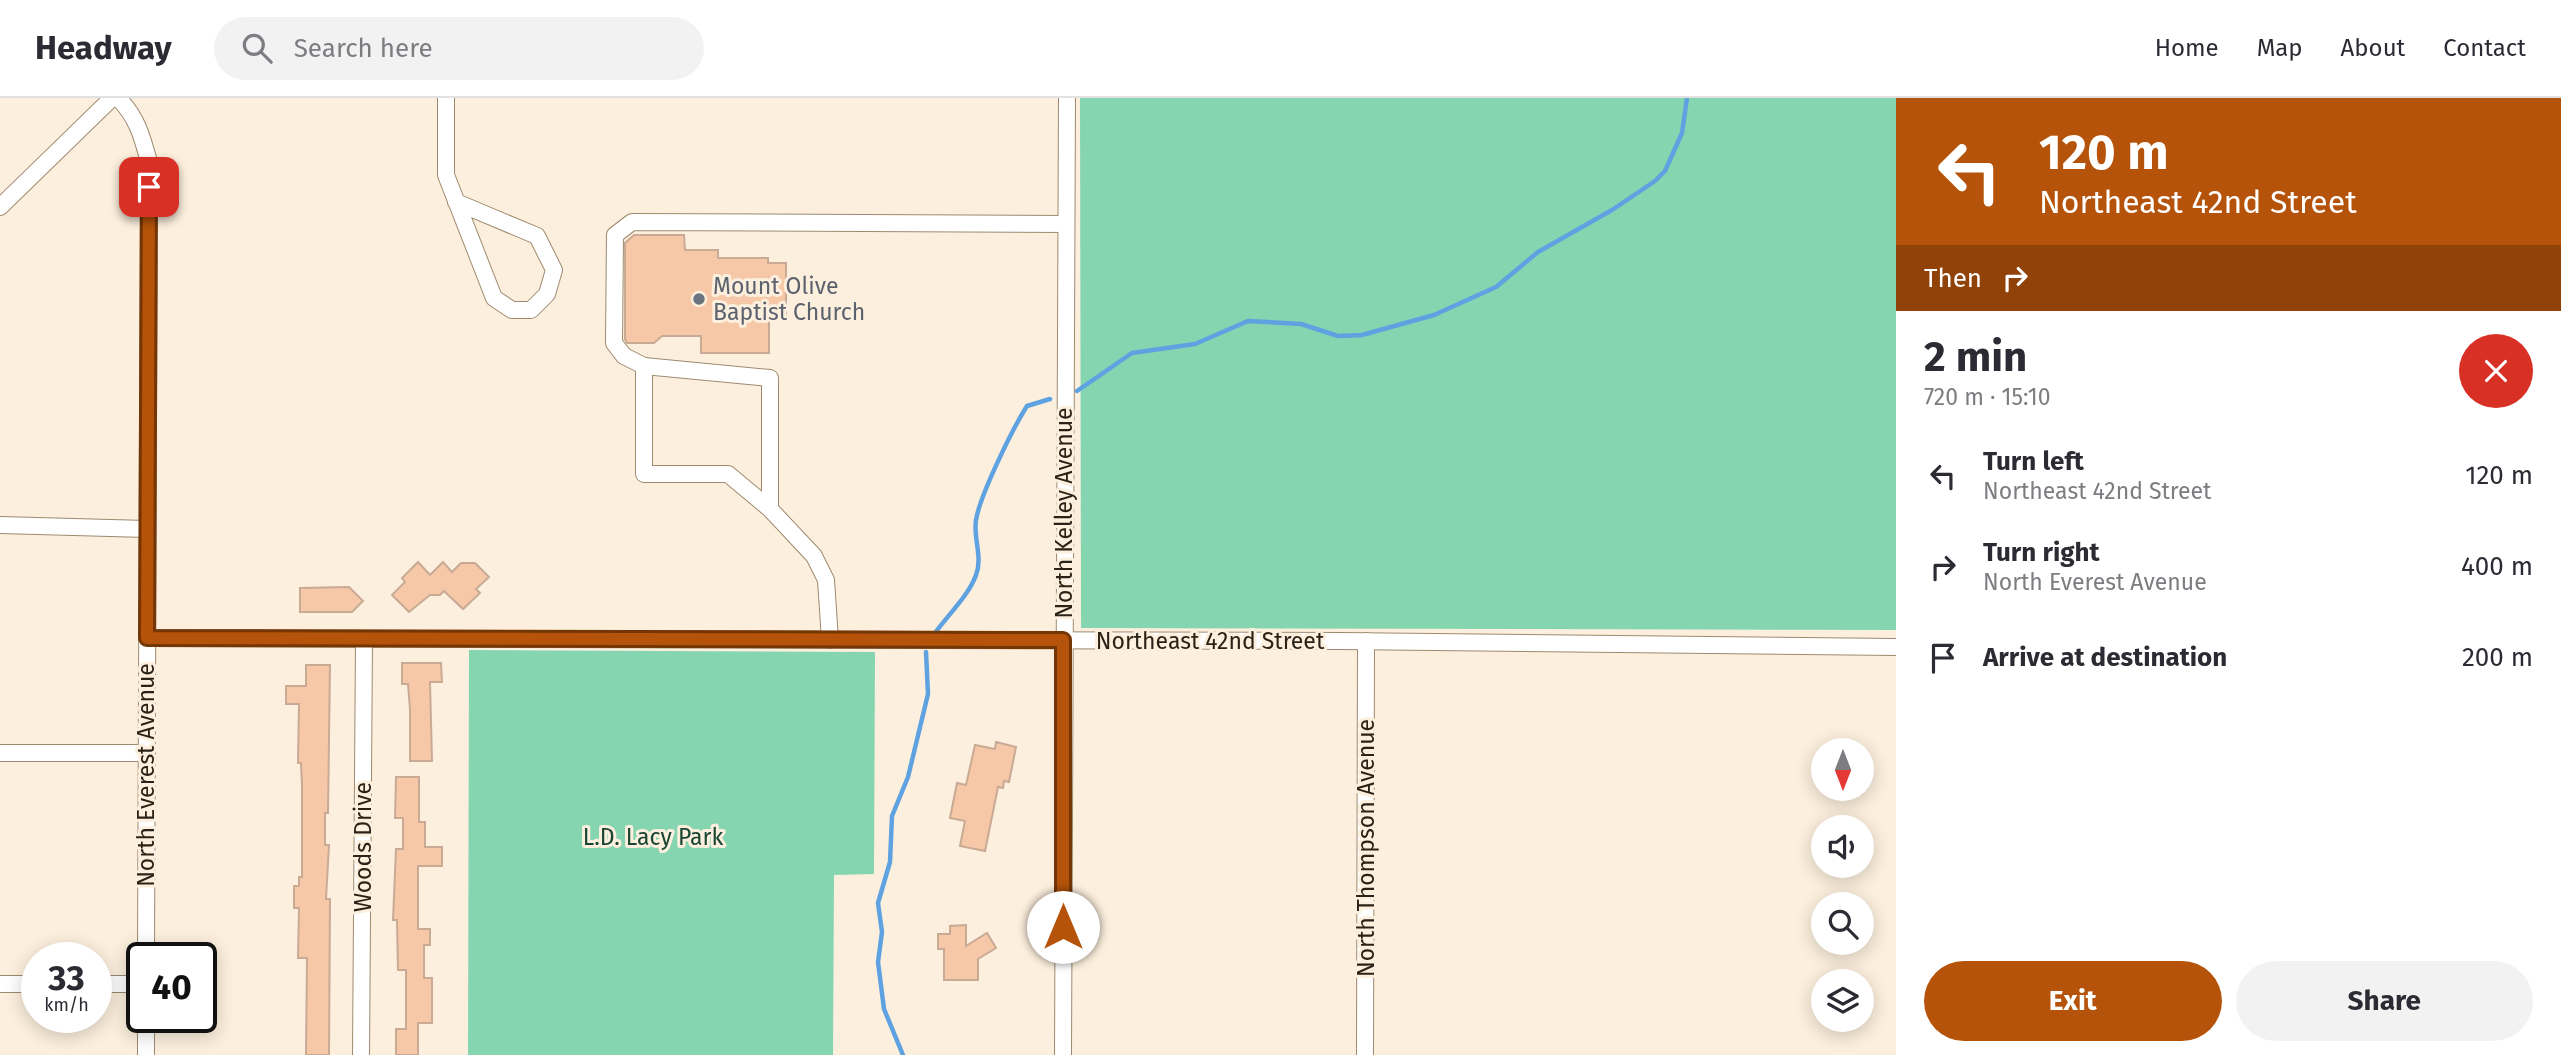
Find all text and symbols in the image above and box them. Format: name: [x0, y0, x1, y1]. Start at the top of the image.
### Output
search box: [214, 17, 704, 80]
text: Headway: [35, 28, 172, 68]
icon: search: [238, 29, 276, 67]
text: Search here: [294, 33, 433, 64]
text: Home: [2155, 34, 2219, 62]
text: Map: [2257, 34, 2303, 62]
text: About: [2341, 34, 2405, 62]
text: Contact: [2443, 34, 2526, 62]
text: 120 m: [2039, 123, 2169, 182]
icon: left: [1924, 126, 2015, 217]
pin: [119, 157, 179, 217]
icon: arrive: [130, 168, 168, 206]
text: Northeast 42nd Street: [2039, 183, 2357, 221]
icon: right: [1996, 259, 2034, 297]
text: Then: [1924, 263, 1982, 294]
place label: Mount Olive Baptist Church: [713, 272, 865, 326]
marker: Mount Olive Baptist Church: [691, 291, 707, 307]
text: 2 min: [1924, 332, 2027, 382]
button: close: [2459, 334, 2533, 408]
text: 720 m · 15:10: [1924, 383, 2050, 411]
street label: North Kelley Avenue: [1050, 407, 1078, 619]
text: Turn left: [1983, 446, 2084, 477]
icon: left: [1924, 457, 1962, 495]
text: 120 m: [2465, 460, 2533, 491]
text: Northeast 42nd Street: [1983, 477, 2211, 505]
text: Turn right: [1983, 537, 2100, 568]
icon: right: [1924, 548, 1962, 586]
text: 400 m: [2461, 551, 2533, 582]
text: North Everest Avenue: [1983, 568, 2207, 596]
street label: Northeast 42nd Street: [1096, 627, 1325, 655]
icon: arrive: [1924, 639, 1962, 677]
text: Arrive at destination: [1983, 642, 2227, 673]
text: 200 m: [2462, 642, 2533, 673]
street label: North Everest Avenue: [132, 663, 160, 887]
street label: North Thompson Avenue: [1352, 719, 1380, 977]
north arrow: [1811, 738, 1874, 802]
map controls: [1811, 738, 1874, 1032]
street label: Woods Drive: [349, 782, 377, 912]
button: sound: [1811, 815, 1874, 878]
park label: L.D. Lacy Park: [583, 823, 723, 851]
position arrow: [1026, 890, 1100, 964]
button: search: [1811, 892, 1874, 955]
speed limit sign: 40: [126, 942, 217, 1033]
text: 33: [48, 957, 85, 999]
button: Exit: [1924, 961, 2222, 1041]
button: Share: [2236, 961, 2533, 1041]
button: layers: [1811, 969, 1874, 1032]
text: km/h: [44, 994, 89, 1016]

